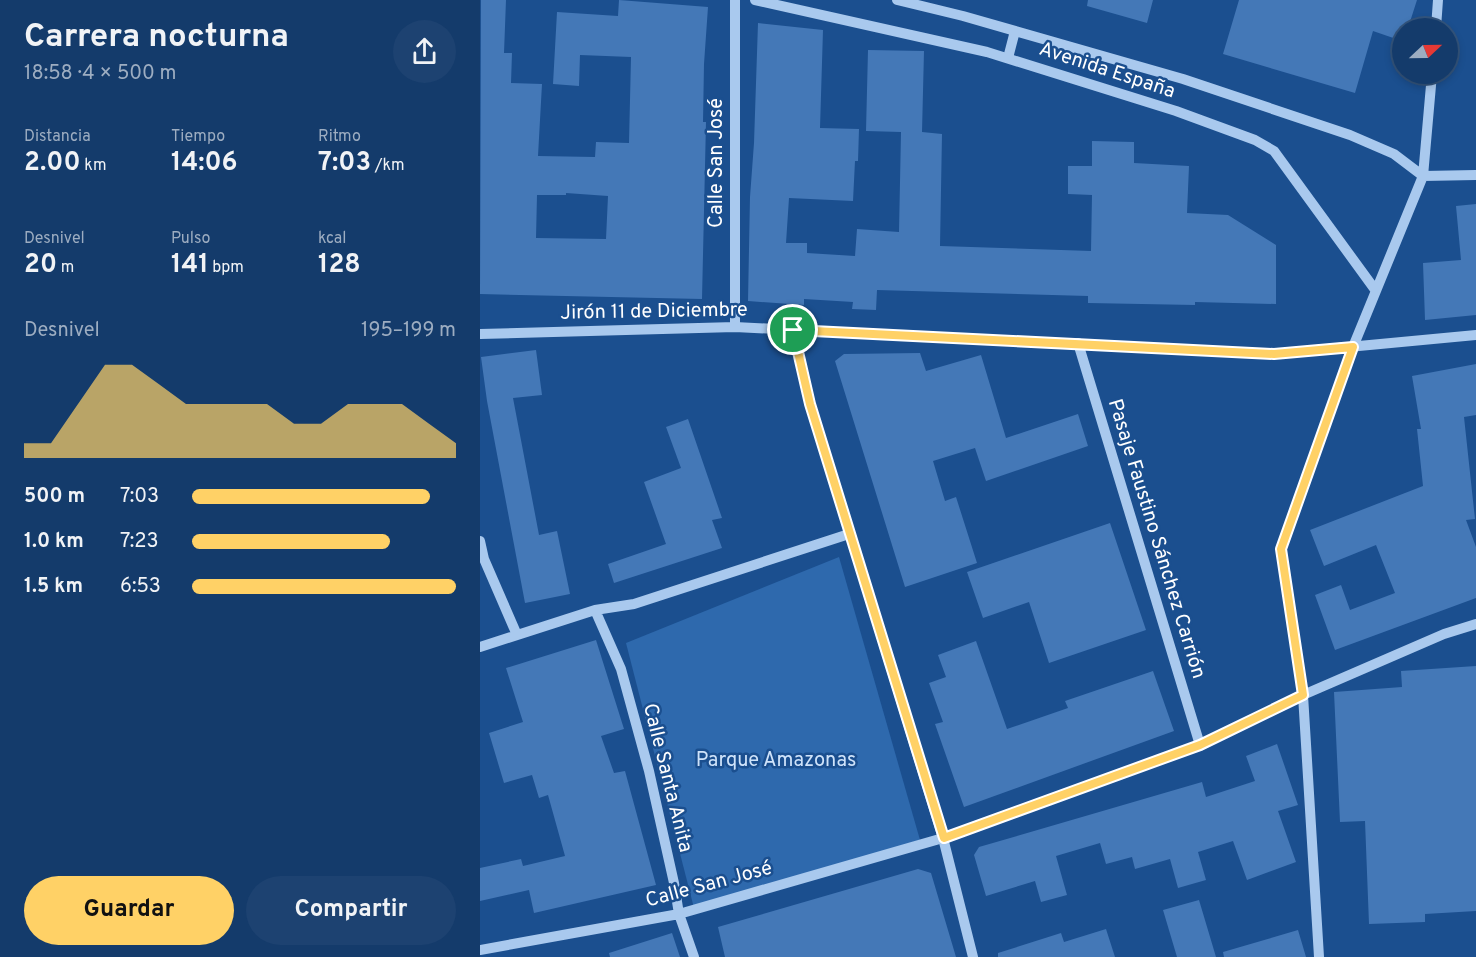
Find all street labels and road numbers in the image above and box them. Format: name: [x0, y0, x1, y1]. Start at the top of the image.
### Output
street label: Avenida España: [1036, 37, 1178, 105]
street label: Calle San José: [704, 98, 730, 228]
street label: Jirón 11 de Diciembre: [560, 297, 748, 327]
street label: Pasaje Faustino Sánchez Carrión: [1101, 396, 1211, 682]
street label: Calle Santa Anita: [636, 701, 698, 855]
street label: Calle San José: [643, 856, 775, 914]

